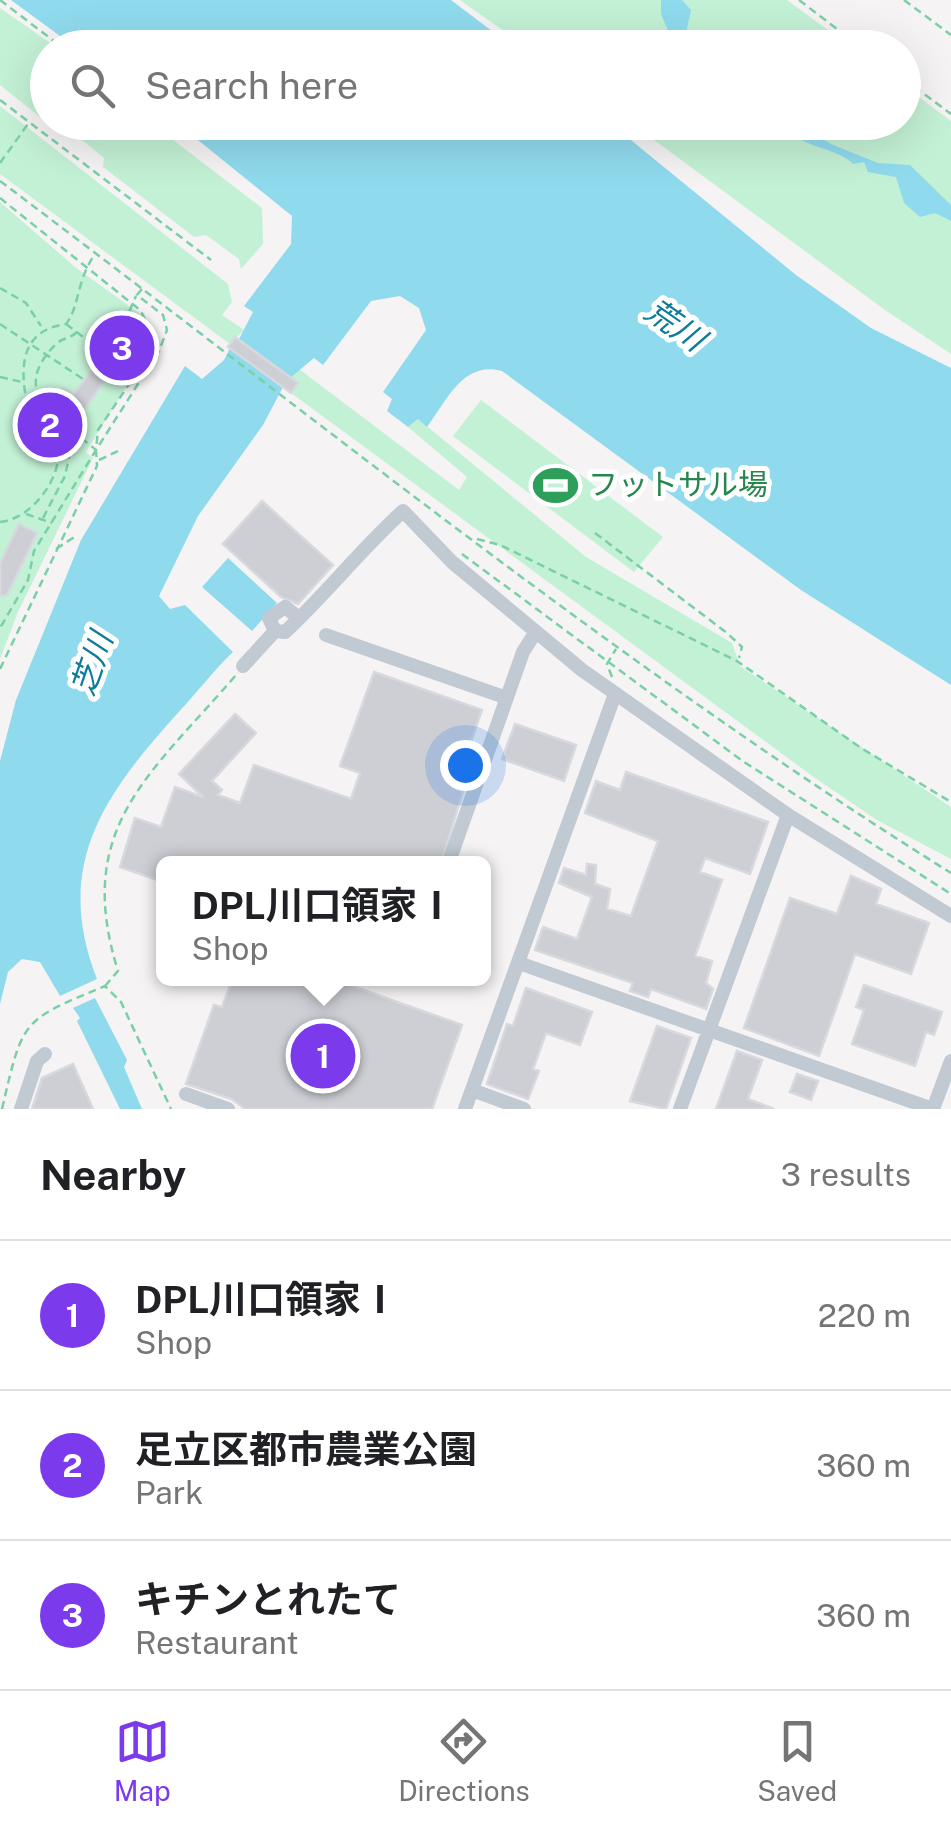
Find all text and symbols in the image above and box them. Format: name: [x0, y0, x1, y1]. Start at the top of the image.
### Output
search box: [30, 30, 921, 140]
icon: search: [65, 58, 120, 113]
text: Search here: [145, 63, 358, 108]
water label: 荒川: [638, 291, 715, 360]
pin: 3: [90, 310, 154, 386]
pin: 2: [18, 388, 82, 462]
sports icon: フットサル場: [531, 461, 579, 509]
place label: フットサル場: [588, 466, 768, 502]
water label: 芝川: [64, 625, 120, 700]
your location: [440, 740, 491, 791]
popup: [156, 856, 491, 986]
text: DPL川口領家Ⅰ: [191, 883, 456, 928]
text: Shop: [191, 930, 268, 967]
pin: 1: [290, 1018, 356, 1094]
text: Nearby: [40, 1150, 186, 1199]
text: 3 results: [781, 1156, 911, 1193]
text: DPL川口領家Ⅰ: [135, 1277, 399, 1322]
text: 1: [66, 1297, 79, 1334]
text: 220 m: [818, 1297, 911, 1334]
text: Shop: [135, 1324, 212, 1361]
text: 足立区都市農業公園: [135, 1427, 477, 1472]
text: 2: [62, 1447, 83, 1484]
text: 360 m: [816, 1447, 911, 1484]
text: Park: [135, 1474, 203, 1511]
text: キチンとれたて: [135, 1577, 401, 1622]
text: 3: [62, 1597, 83, 1634]
text: 360 m: [816, 1597, 911, 1634]
text: Restaurant: [135, 1624, 299, 1661]
tab: Map: [114, 1714, 171, 1807]
tab: Directions: [398, 1714, 530, 1807]
tab: Saved: [757, 1714, 837, 1807]

